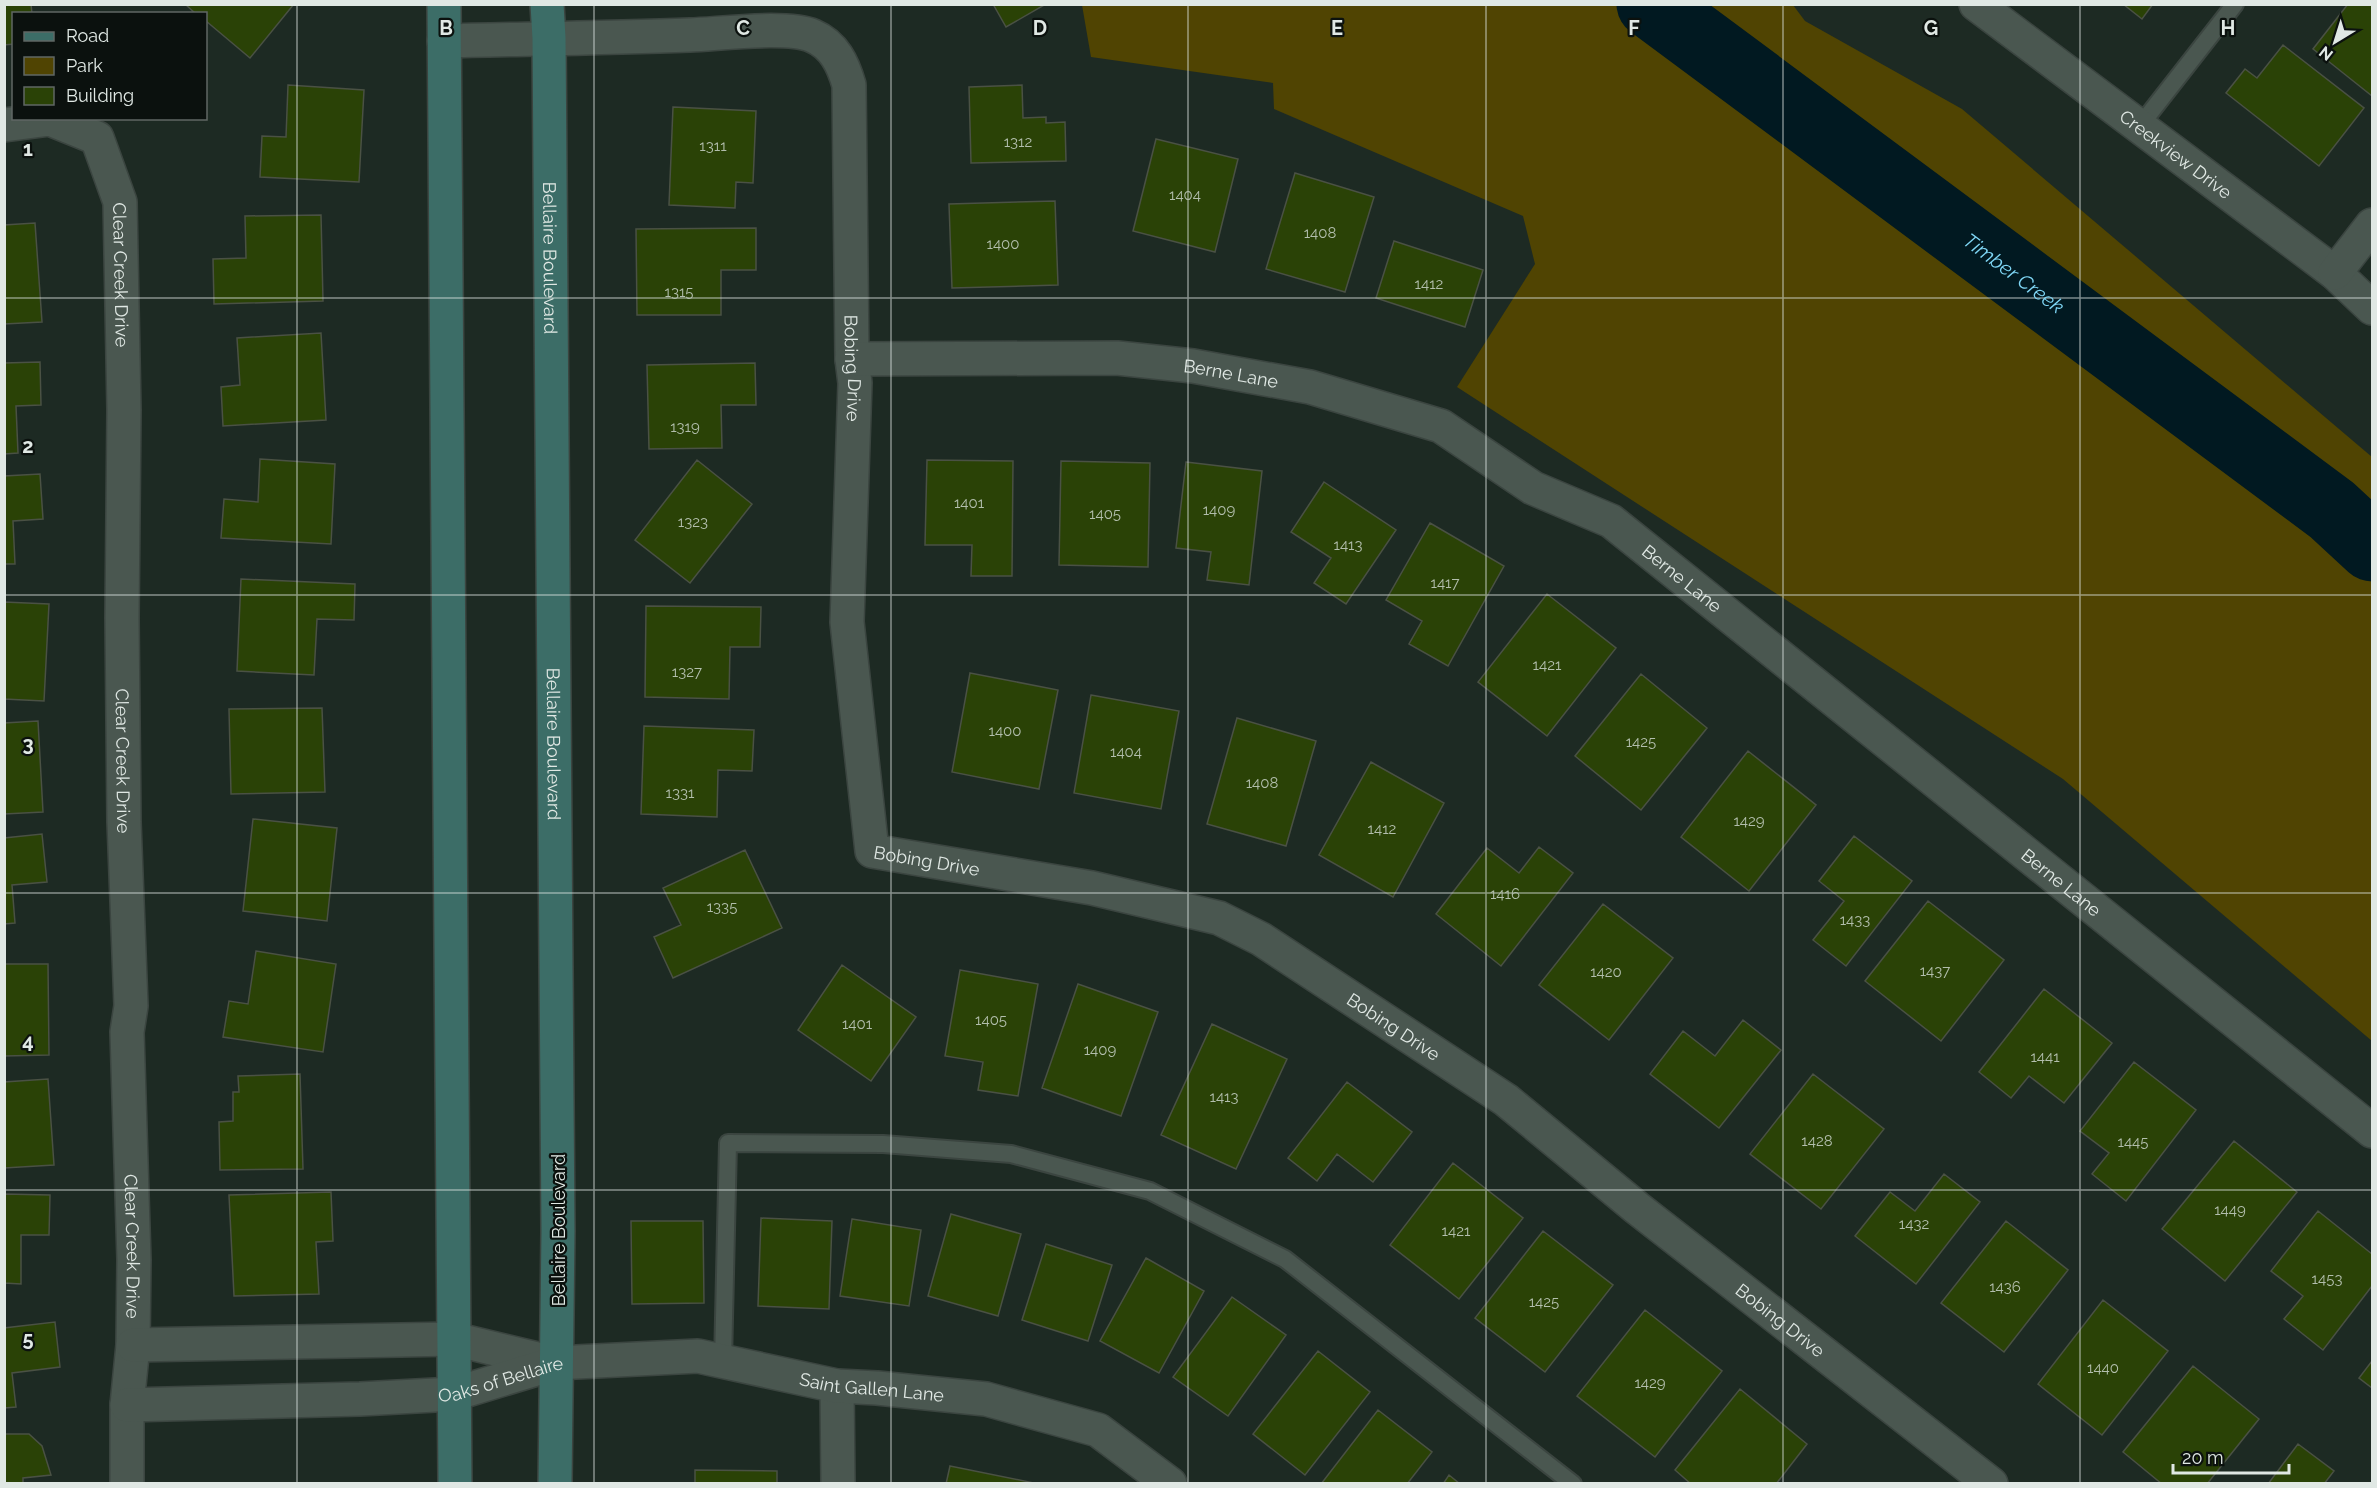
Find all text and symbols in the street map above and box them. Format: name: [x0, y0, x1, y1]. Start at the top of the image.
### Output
legend: [12, 12, 207, 120]
north arrow: [2305, 12, 2365, 72]
text: B: [439, 16, 453, 40]
text: C: [736, 16, 750, 40]
text: D: [1033, 16, 1047, 40]
text: E: [1331, 16, 1343, 40]
text: F: [1628, 16, 1640, 40]
text: G: [1924, 16, 1938, 40]
text: H: [2221, 16, 2235, 40]
text: Road: [66, 25, 109, 46]
text: N: [2315, 42, 2337, 65]
text: Park: [66, 55, 103, 76]
text: Building: [66, 85, 134, 106]
street label: Creekview Drive: [2116, 105, 2237, 203]
house number: 1312: [1004, 133, 1033, 151]
text: 1: [23, 137, 33, 161]
house number: 1311: [699, 137, 727, 155]
street label: Bellaire Boulevard: [540, 182, 562, 334]
house number: 1404: [1169, 186, 1201, 204]
street label: Clear Creek Drive: [110, 202, 133, 348]
house number: 1408: [1304, 224, 1336, 242]
water label: Timber Creek: [1959, 228, 2069, 319]
house number: 1400: [987, 235, 1019, 253]
house number: 1412: [1415, 275, 1444, 293]
house number: 1315: [664, 283, 694, 301]
street label: Bobing Drive: [841, 315, 866, 422]
street label: Berne Lane: [1183, 355, 1280, 392]
house number: 1319: [670, 418, 700, 436]
text: 2: [22, 434, 34, 458]
house number: 1401: [954, 494, 985, 512]
house number: 1409: [1203, 501, 1235, 519]
house number: 1405: [1089, 505, 1121, 523]
house number: 1323: [678, 513, 708, 531]
house number: 1413: [1333, 536, 1363, 554]
street label: Berne Lane: [1638, 540, 1727, 617]
house number: 1417: [1431, 574, 1459, 592]
house number: 1421: [1533, 656, 1562, 674]
house number: 1327: [672, 663, 702, 681]
street label: Bellaire Boulevard: [543, 668, 565, 820]
street label: Clear Creek Drive: [112, 688, 135, 834]
house number: 1400: [989, 722, 1021, 740]
text: 3: [22, 732, 34, 756]
house number: 1425: [1626, 733, 1656, 751]
house number: 1404: [1110, 743, 1142, 761]
house number: 1408: [1246, 774, 1278, 792]
house number: 1331: [666, 784, 695, 802]
house number: 1429: [1733, 812, 1765, 830]
house number: 1412: [1368, 820, 1397, 838]
street label: Bobing Drive: [872, 841, 982, 880]
street label: Berne Lane: [2018, 844, 2106, 921]
house number: 1416: [1490, 885, 1520, 903]
house number: 1335: [707, 898, 737, 916]
house number: 1433: [1840, 911, 1870, 929]
house number: 1437: [1920, 962, 1950, 980]
house number: 1420: [1590, 963, 1622, 981]
street label: Bobing Drive: [1343, 988, 1445, 1065]
house number: 1405: [975, 1011, 1007, 1029]
house number: 1401: [842, 1015, 873, 1033]
text: 4: [22, 1029, 34, 1053]
house number: 1409: [1084, 1041, 1116, 1059]
house number: 1441: [2030, 1048, 2060, 1066]
house number: 1413: [1209, 1088, 1239, 1106]
house number: 1428: [1801, 1132, 1833, 1150]
house number: 1445: [2118, 1133, 2148, 1151]
street label: Bellaire Boulevard: [548, 1154, 569, 1306]
street label: Clear Creek Drive: [121, 1174, 145, 1319]
house number: 1449: [2214, 1201, 2246, 1219]
house number: 1432: [1899, 1215, 1929, 1233]
house number: 1421: [1442, 1222, 1471, 1240]
house number: 1453: [2312, 1270, 2342, 1288]
house number: 1436: [1989, 1278, 2021, 1296]
street label: Bobing Drive: [1732, 1279, 1830, 1361]
house number: 1425: [1529, 1293, 1559, 1311]
text: 5: [22, 1327, 34, 1351]
street label: Oaks of Bellaire: [437, 1352, 564, 1405]
house number: 1440: [2087, 1359, 2119, 1377]
street label: Saint Gallen Lane: [798, 1368, 946, 1405]
house number: 1429: [1634, 1374, 1666, 1392]
scale bar: [2173, 1437, 2288, 1475]
text: 20 m: [2182, 1447, 2224, 1468]

